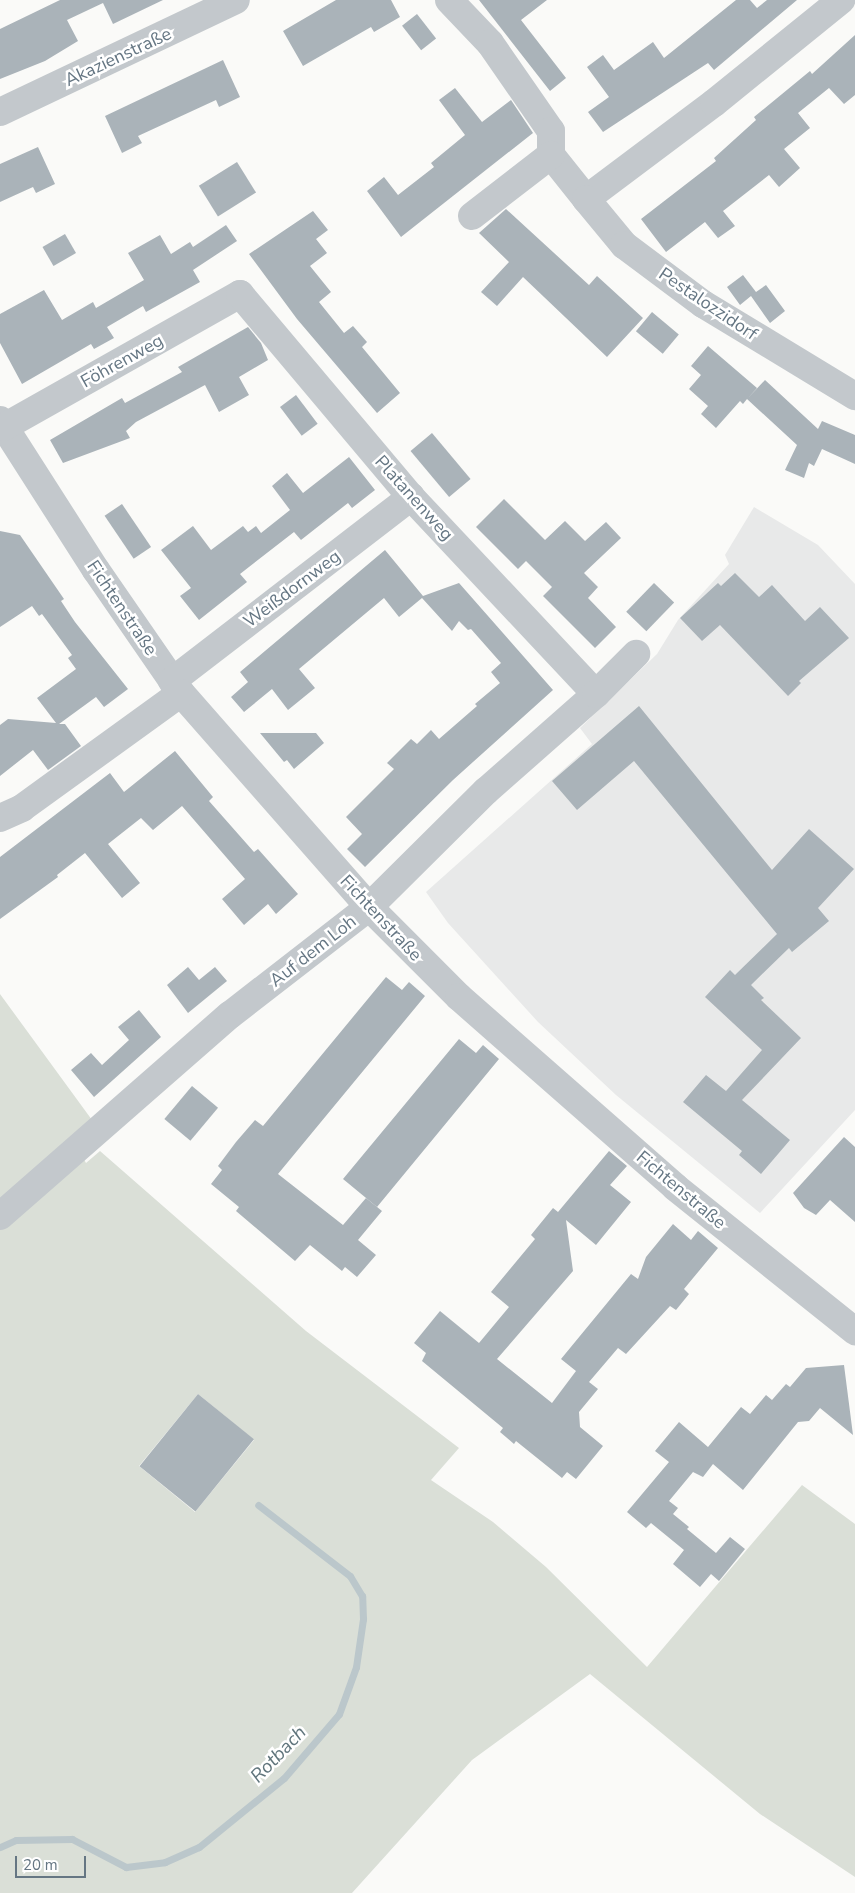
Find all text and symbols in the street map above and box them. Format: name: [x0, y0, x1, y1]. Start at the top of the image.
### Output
street label: Akazienstraße: [61, 23, 175, 91]
street label: Pestalozzidorf: [655, 263, 761, 345]
street label: Föhrenweg: [77, 330, 167, 392]
street label: Platanenweg: [370, 451, 458, 545]
street label: Weißdornweg: [239, 546, 345, 632]
street label: Fichtenstraße: [82, 556, 162, 660]
street label: Fichtenstraße: [336, 870, 426, 966]
street label: Auf dem Loh: [265, 911, 361, 991]
street label: Fichtenstraße: [632, 1146, 730, 1234]
water label: Rotbach: [246, 1722, 312, 1788]
scale bar: [18, 1846, 89, 1878]
text: 20 m: [23, 1855, 58, 1875]

